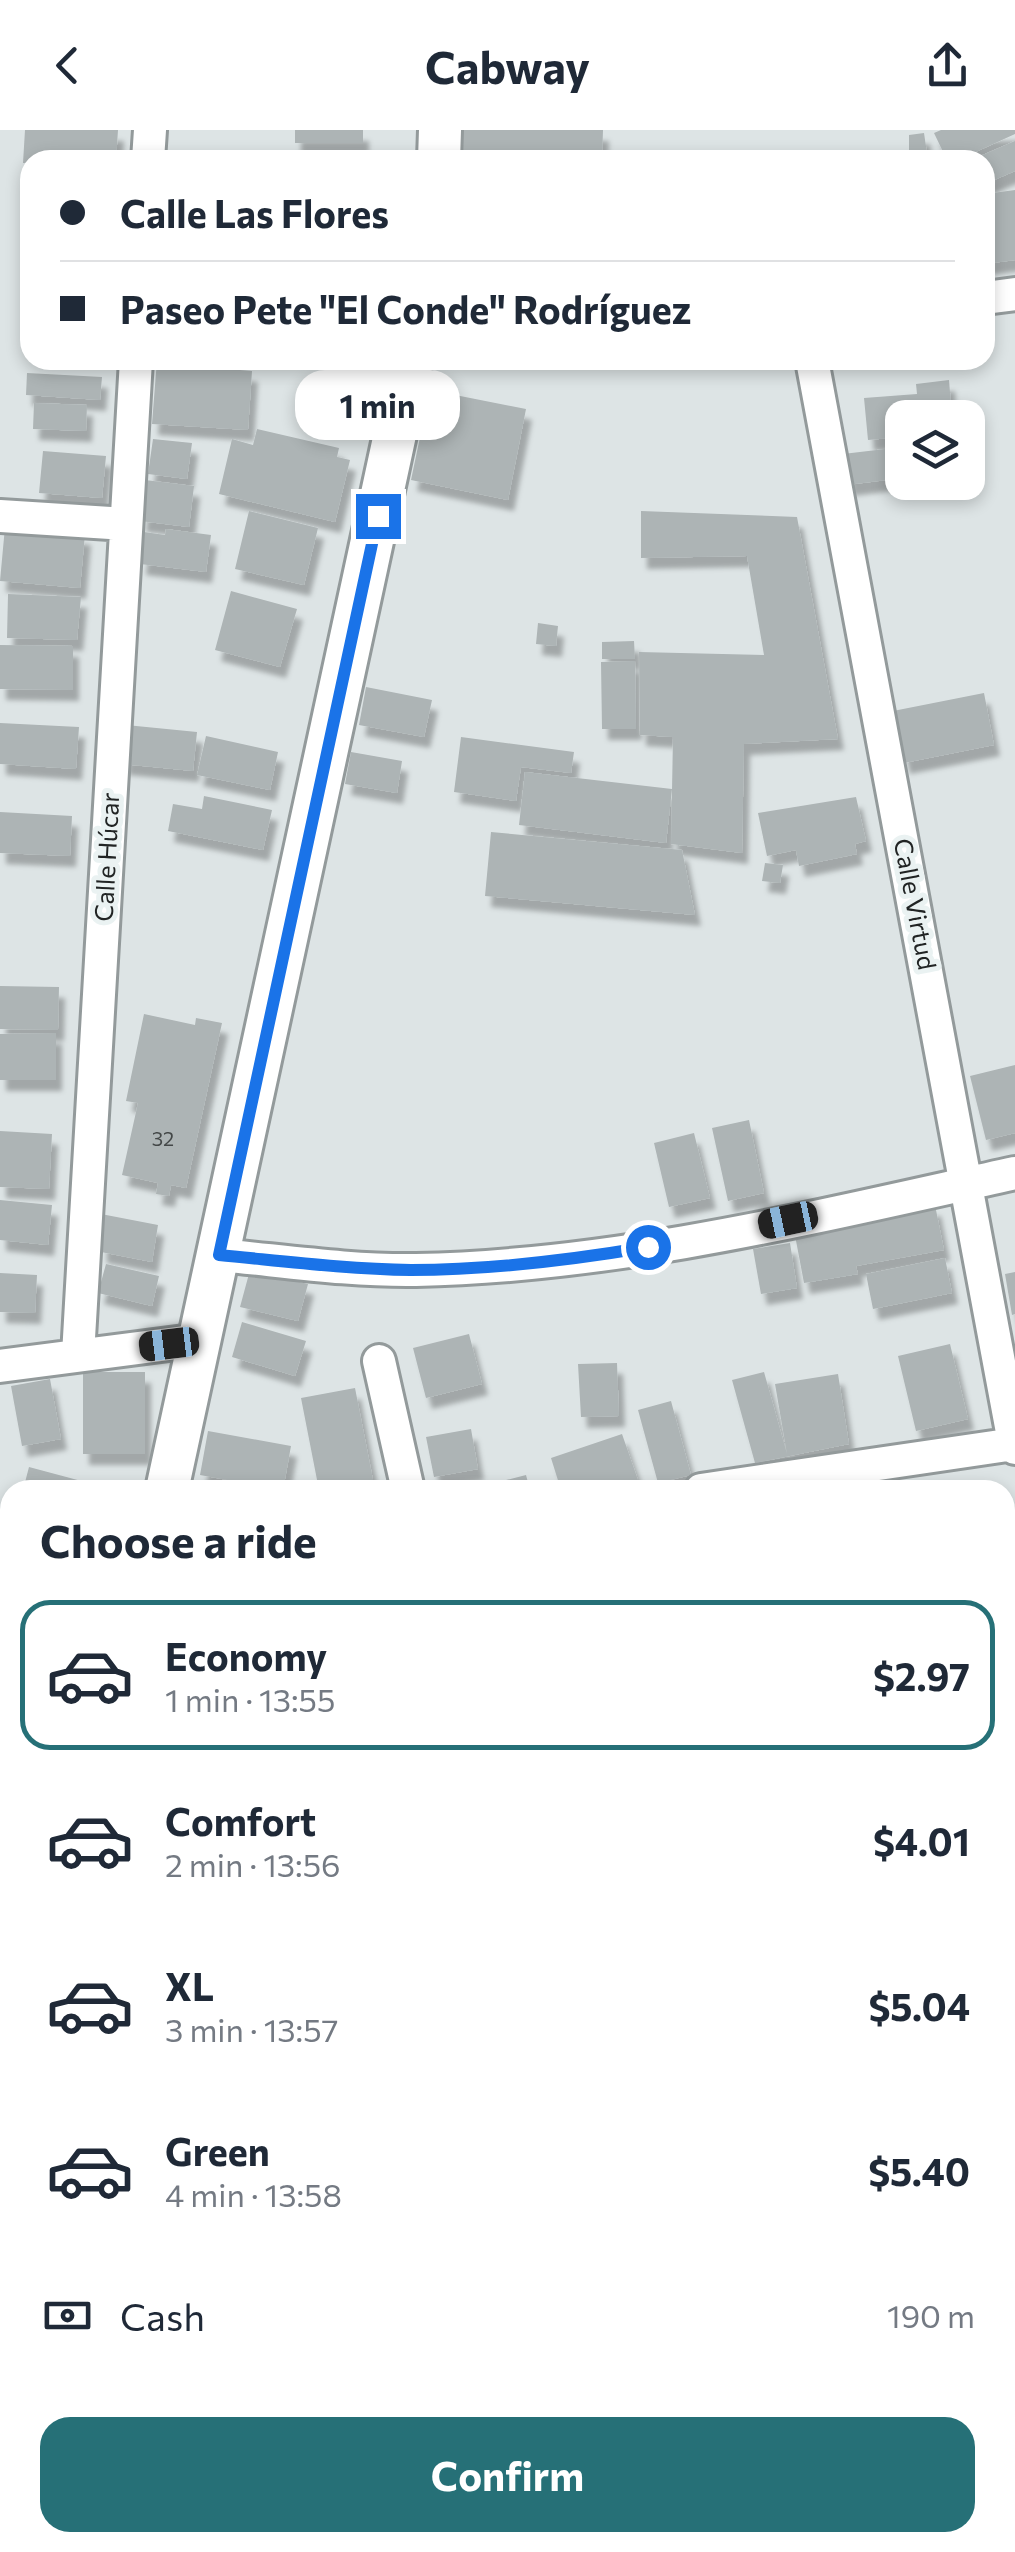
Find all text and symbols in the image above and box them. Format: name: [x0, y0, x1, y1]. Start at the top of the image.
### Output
icon: back: [40, 38, 95, 93]
text: Cabway: [425, 38, 590, 93]
icon: share: [920, 38, 975, 93]
text: Calle Las Flores: [120, 189, 389, 236]
text: Paseo Pete "El Conde" Rodríguez: [120, 285, 691, 332]
callout: 1 min: [296, 371, 460, 441]
text: 1 min: [340, 385, 415, 425]
map controls: [885, 400, 985, 500]
button: layers: [885, 400, 985, 500]
route end: [356, 494, 401, 539]
street label: Calle Húcar: [88, 792, 124, 922]
street label: Calle Virtud: [889, 836, 943, 972]
house number: 32: [152, 1126, 174, 1150]
car: [756, 1199, 820, 1241]
route start: [626, 1225, 671, 1270]
car: [137, 1325, 201, 1363]
text: Choose a ride: [40, 1512, 317, 1567]
icon: car: [45, 1630, 135, 1720]
text: Economy: [165, 1632, 327, 1679]
text: $2.97: [873, 1652, 970, 1699]
text: 1 min · 13:55: [165, 1679, 335, 1719]
icon: car: [45, 1795, 135, 1885]
text: Comfort: [165, 1797, 316, 1844]
text: $4.01: [873, 1817, 970, 1864]
text: 2 min · 13:56: [165, 1844, 340, 1884]
icon: car: [45, 1960, 135, 2050]
text: XL: [165, 1962, 214, 2009]
text: $5.04: [868, 1982, 970, 2029]
text: 3 min · 13:57: [165, 2009, 338, 2049]
icon: car: [45, 2125, 135, 2215]
text: Green: [165, 2127, 270, 2174]
text: $5.40: [868, 2147, 970, 2194]
text: 4 min · 13:58: [165, 2174, 342, 2214]
icon: cash: [40, 2288, 95, 2343]
text: Cash: [120, 2292, 205, 2339]
text: 190 m: [887, 2295, 975, 2335]
button: Confirm: [40, 2417, 975, 2532]

